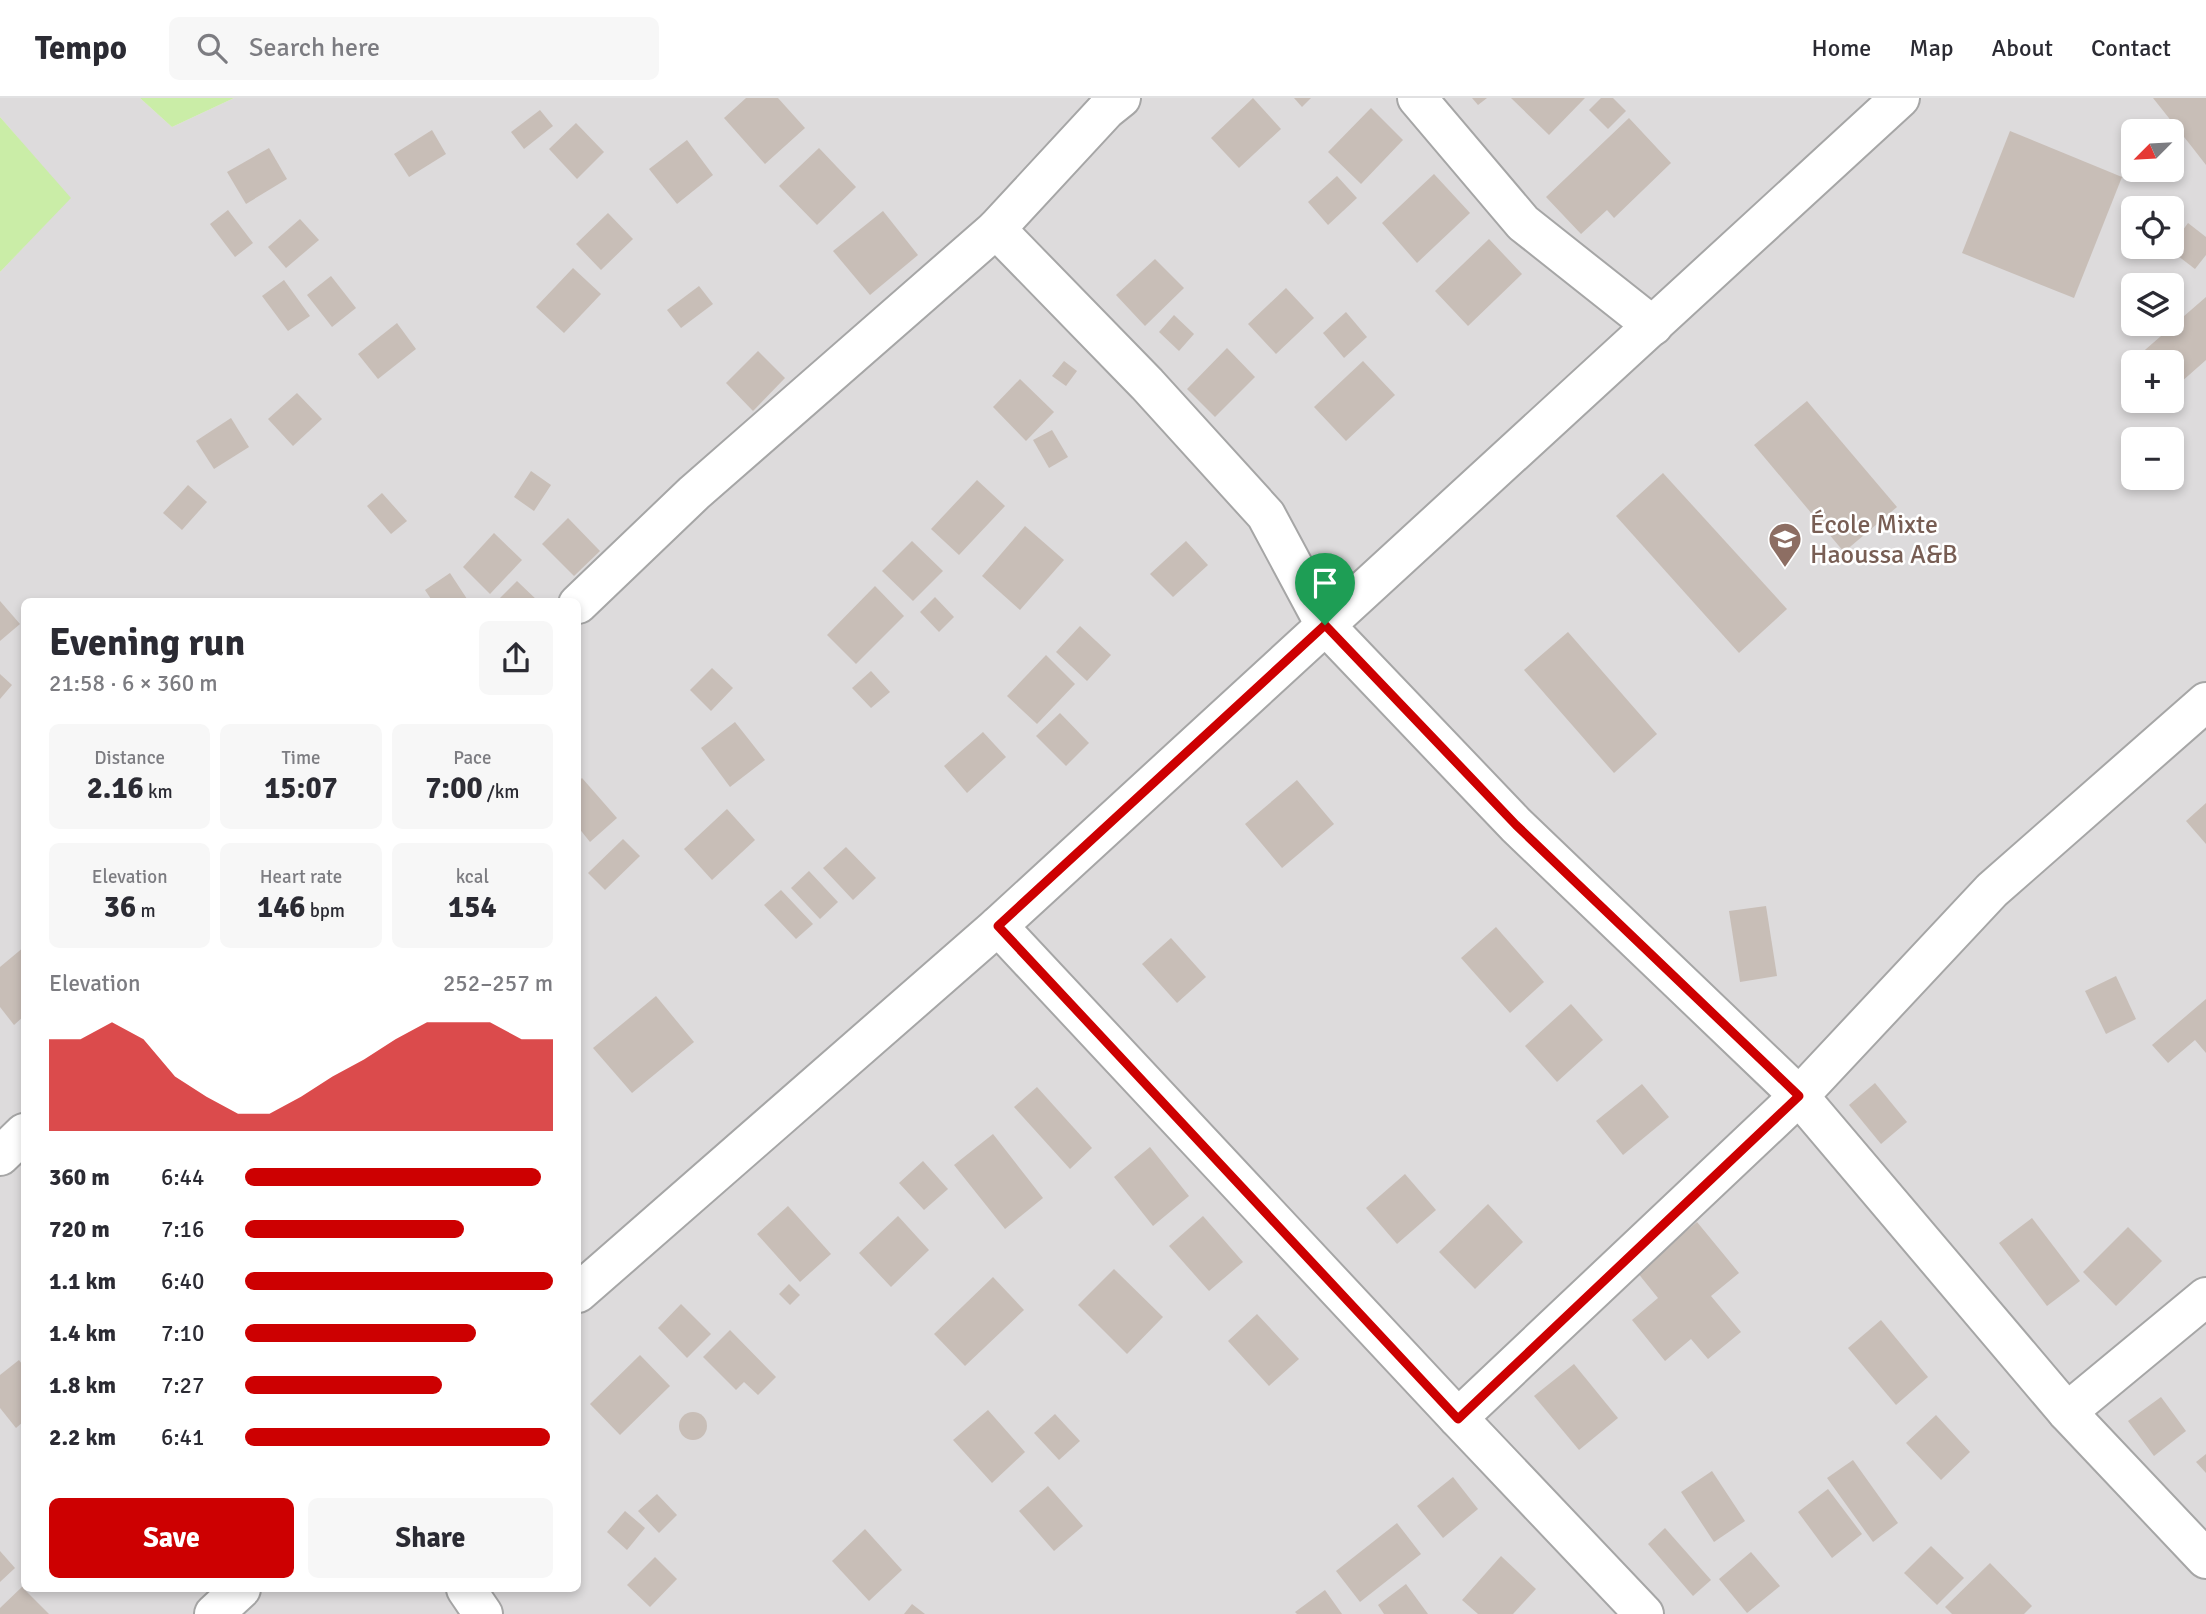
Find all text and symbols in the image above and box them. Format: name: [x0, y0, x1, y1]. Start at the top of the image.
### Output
search box: [169, 17, 659, 80]
text: Tempo: [35, 28, 127, 69]
icon: search: [193, 29, 231, 67]
text: Search here: [249, 32, 380, 64]
text: Home: [1811, 33, 1871, 63]
text: Map: [1909, 33, 1954, 63]
text: About: [1992, 33, 2053, 63]
text: Contact: [2091, 33, 2171, 63]
north arrow: [2121, 119, 2184, 182]
map controls: [2121, 119, 2184, 490]
button: locate: [2121, 196, 2184, 259]
button: layers: [2121, 273, 2184, 336]
button: +: [2121, 350, 2184, 413]
button: −: [2121, 427, 2184, 490]
place label: École Mixte Haoussa A&B: [1810, 509, 1958, 571]
school or university icon: École Mixte Haoussa A&B: [1766, 520, 1804, 569]
pin: [1295, 553, 1355, 625]
icon: arrive: [1306, 564, 1344, 602]
text: Evening run: [49, 619, 245, 666]
button: share: [479, 621, 553, 695]
text: 21:58 · 6 × 360 m: [49, 669, 218, 698]
text: Distance: [94, 746, 165, 770]
text: Time: [281, 746, 321, 770]
text: Pace: [453, 746, 491, 770]
text: 2.16: [87, 770, 144, 807]
text: 15:07: [264, 770, 338, 807]
text: 7:00: [425, 770, 483, 807]
text: km: [144, 780, 173, 804]
text: /km: [483, 780, 519, 804]
text: Elevation: [92, 865, 168, 889]
text: Heart rate: [260, 865, 342, 889]
text: kcal: [456, 865, 489, 889]
text: 36: [104, 889, 136, 926]
text: 146: [257, 889, 306, 926]
text: 154: [448, 889, 497, 926]
text: m: [136, 899, 156, 923]
text: bpm: [306, 899, 345, 923]
text: Elevation: [49, 969, 141, 998]
text: 252–257 m: [443, 969, 553, 998]
text: 360 m: [49, 1163, 110, 1192]
text: 6:44: [161, 1163, 204, 1192]
text: 720 m: [49, 1215, 110, 1244]
text: 7:16: [161, 1215, 204, 1244]
text: 1.1 km: [49, 1267, 116, 1296]
text: 6:40: [161, 1267, 204, 1296]
text: 1.4 km: [49, 1319, 116, 1348]
text: 7:10: [161, 1319, 204, 1348]
text: 1.8 km: [49, 1371, 116, 1400]
text: 7:27: [161, 1371, 204, 1400]
text: 2.2 km: [49, 1423, 116, 1452]
text: 6:41: [161, 1423, 204, 1452]
button: Save: [49, 1498, 294, 1578]
button: Share: [308, 1498, 553, 1578]

